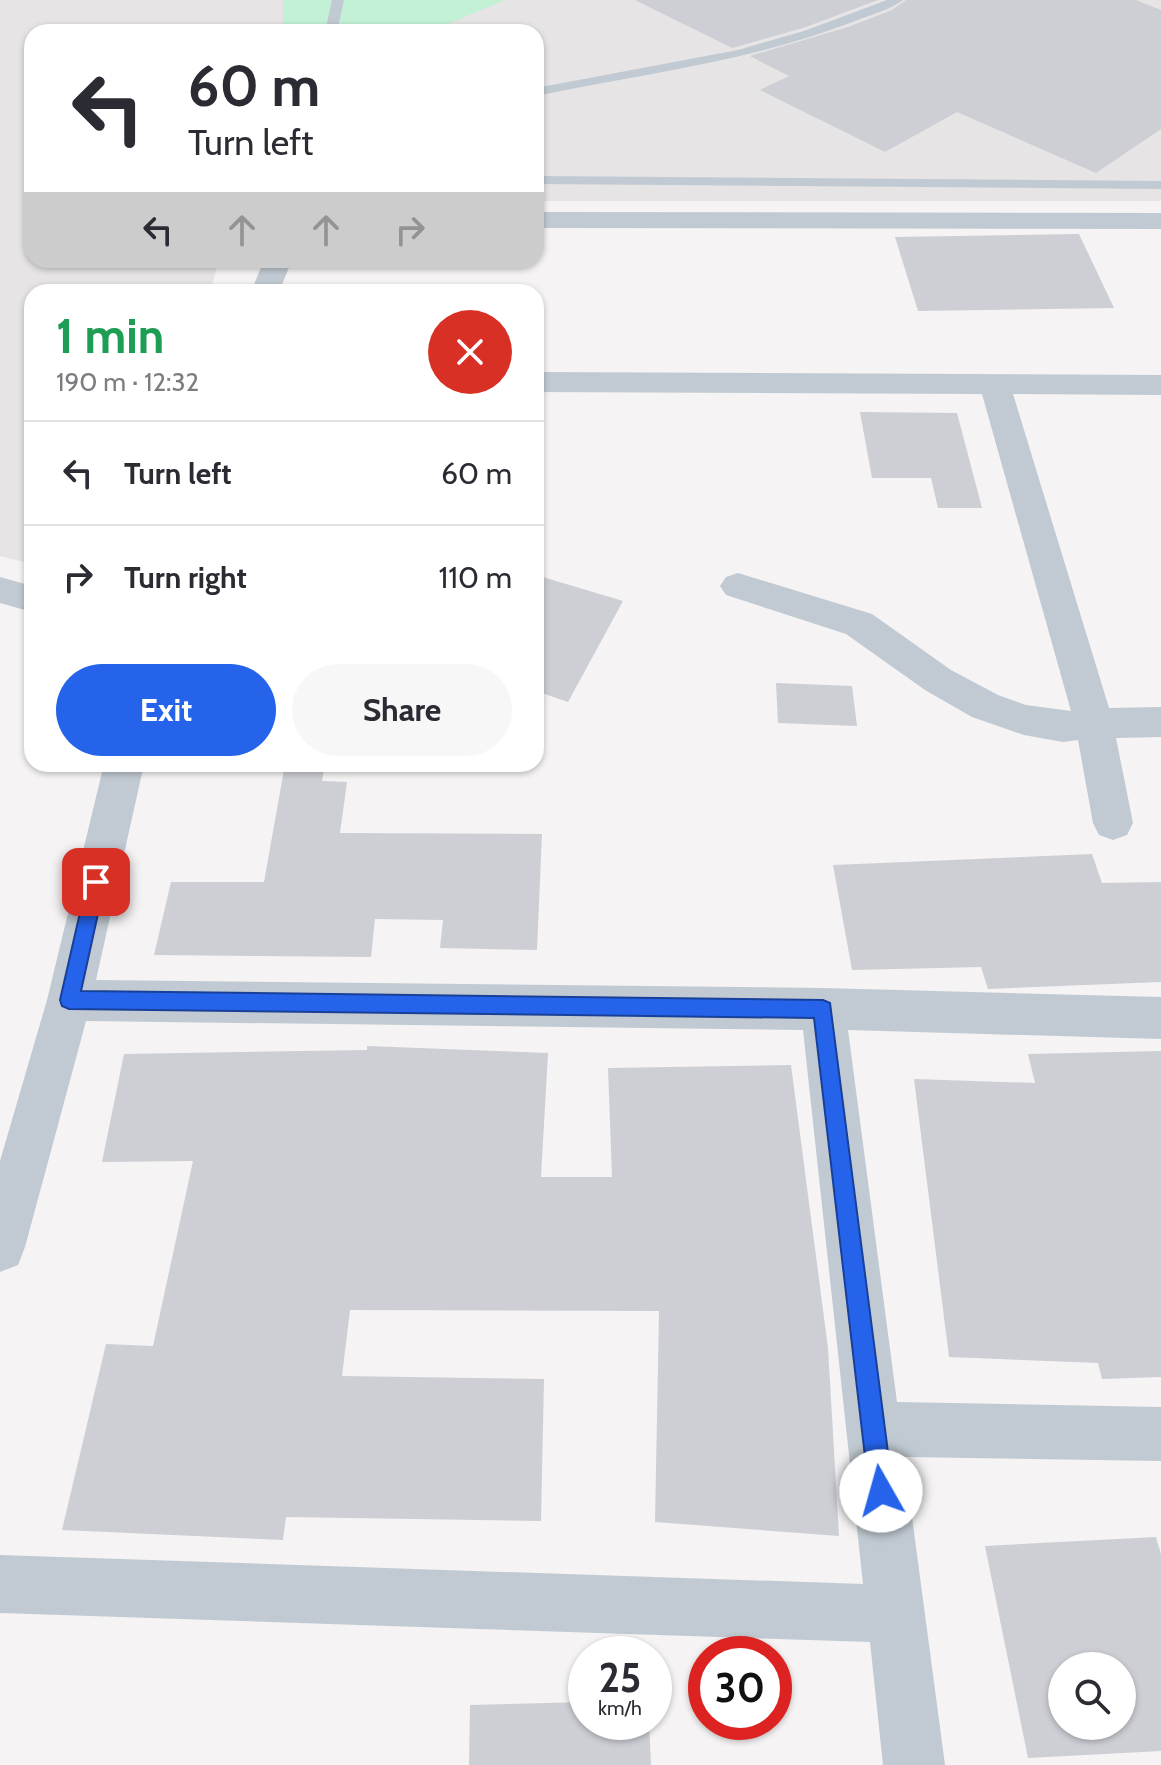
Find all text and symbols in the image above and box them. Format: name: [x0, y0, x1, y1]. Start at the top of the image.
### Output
text: 60 m: [188, 52, 320, 120]
icon: left: [56, 56, 160, 160]
text: Turn left: [188, 120, 313, 164]
icon: left: [136, 208, 180, 252]
icon: ahead: [220, 208, 264, 252]
icon: ahead: [304, 208, 348, 252]
icon: right: [388, 208, 432, 252]
text: 1 min: [56, 307, 164, 365]
button: close: [428, 310, 512, 394]
text: 190 m · 12:32: [56, 366, 199, 398]
icon: left: [56, 451, 100, 495]
text: Turn left: [124, 455, 232, 492]
text: 60 m: [441, 455, 512, 492]
icon: right: [56, 555, 100, 599]
text: Turn right: [124, 559, 247, 596]
text: 110 m: [438, 559, 512, 596]
button: Exit: [56, 664, 276, 756]
button: Share: [292, 664, 512, 756]
pin: [62, 848, 130, 916]
icon: arrive: [74, 860, 118, 904]
position arrow: [839, 1449, 923, 1533]
speed limit sign: 30: [688, 1636, 792, 1740]
map controls: [1048, 1652, 1136, 1740]
button: search: [1048, 1652, 1136, 1740]
text: 25: [599, 1653, 641, 1702]
text: km/h: [598, 1696, 642, 1720]

